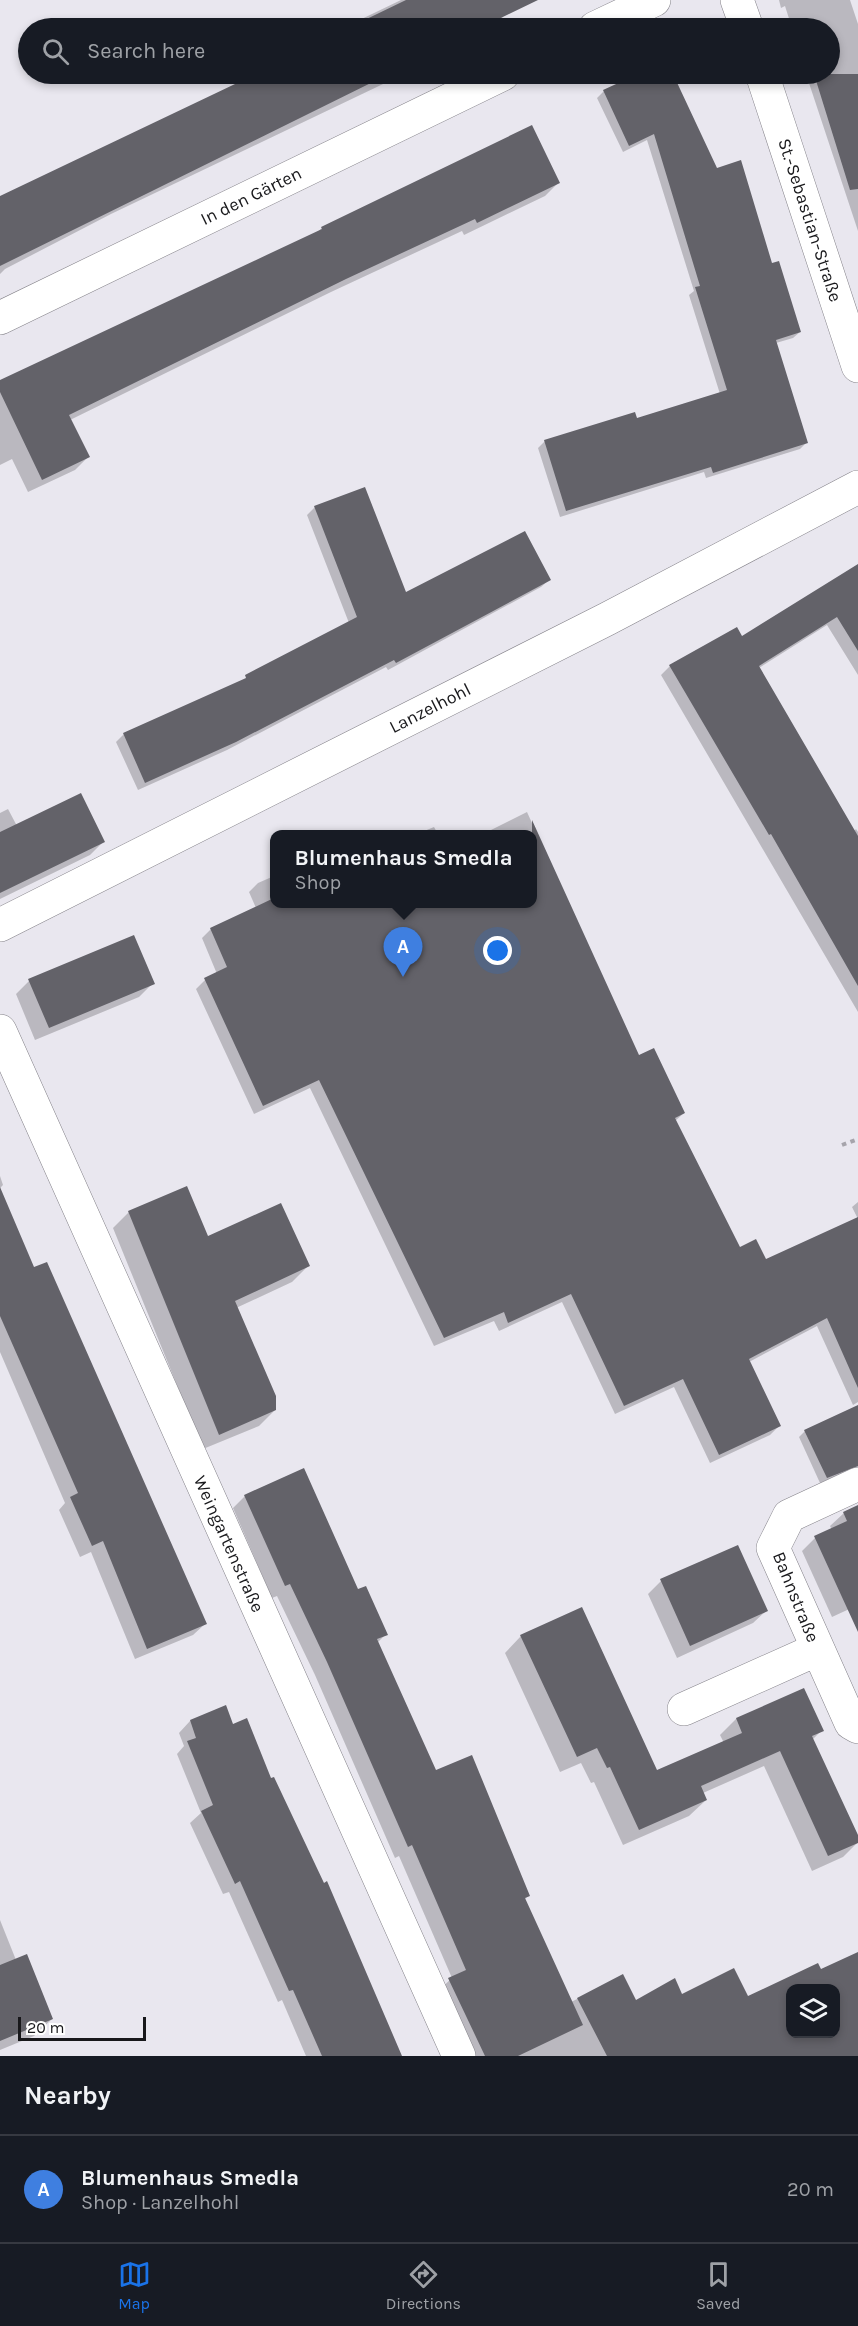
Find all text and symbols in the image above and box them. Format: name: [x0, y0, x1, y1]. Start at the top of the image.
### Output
search box: [18, 18, 840, 84]
icon: search: [39, 35, 72, 68]
text: Search here: [87, 38, 205, 64]
street label: St.-Sebastian-Straße: [773, 135, 847, 305]
street label: In den Gärten: [197, 162, 305, 230]
street label: Lanzelhohl: [386, 678, 474, 738]
popup: [270, 830, 537, 908]
text: Blumenhaus Smedla: [294, 845, 513, 871]
text: Shop: [294, 871, 341, 894]
pin: A: [384, 928, 422, 977]
your location: [483, 936, 512, 965]
street label: Weingartenstraße: [189, 1472, 269, 1616]
street label: Bahnstraße: [768, 1548, 824, 1646]
map controls: [786, 1984, 840, 2038]
button: layers: [786, 1984, 840, 2038]
scale bar: [18, 2014, 146, 2042]
text: 20 m: [27, 2018, 65, 2037]
text: Nearby: [24, 2080, 111, 2111]
text: Blumenhaus Smedla: [81, 2165, 299, 2191]
text: A: [37, 2178, 50, 2201]
text: 20 m: [787, 2178, 834, 2201]
text: Shop · Lanzelhohl: [81, 2191, 239, 2214]
tab: Map: [118, 2258, 151, 2313]
tab: Directions: [386, 2258, 461, 2313]
tab: Saved: [696, 2258, 740, 2313]

